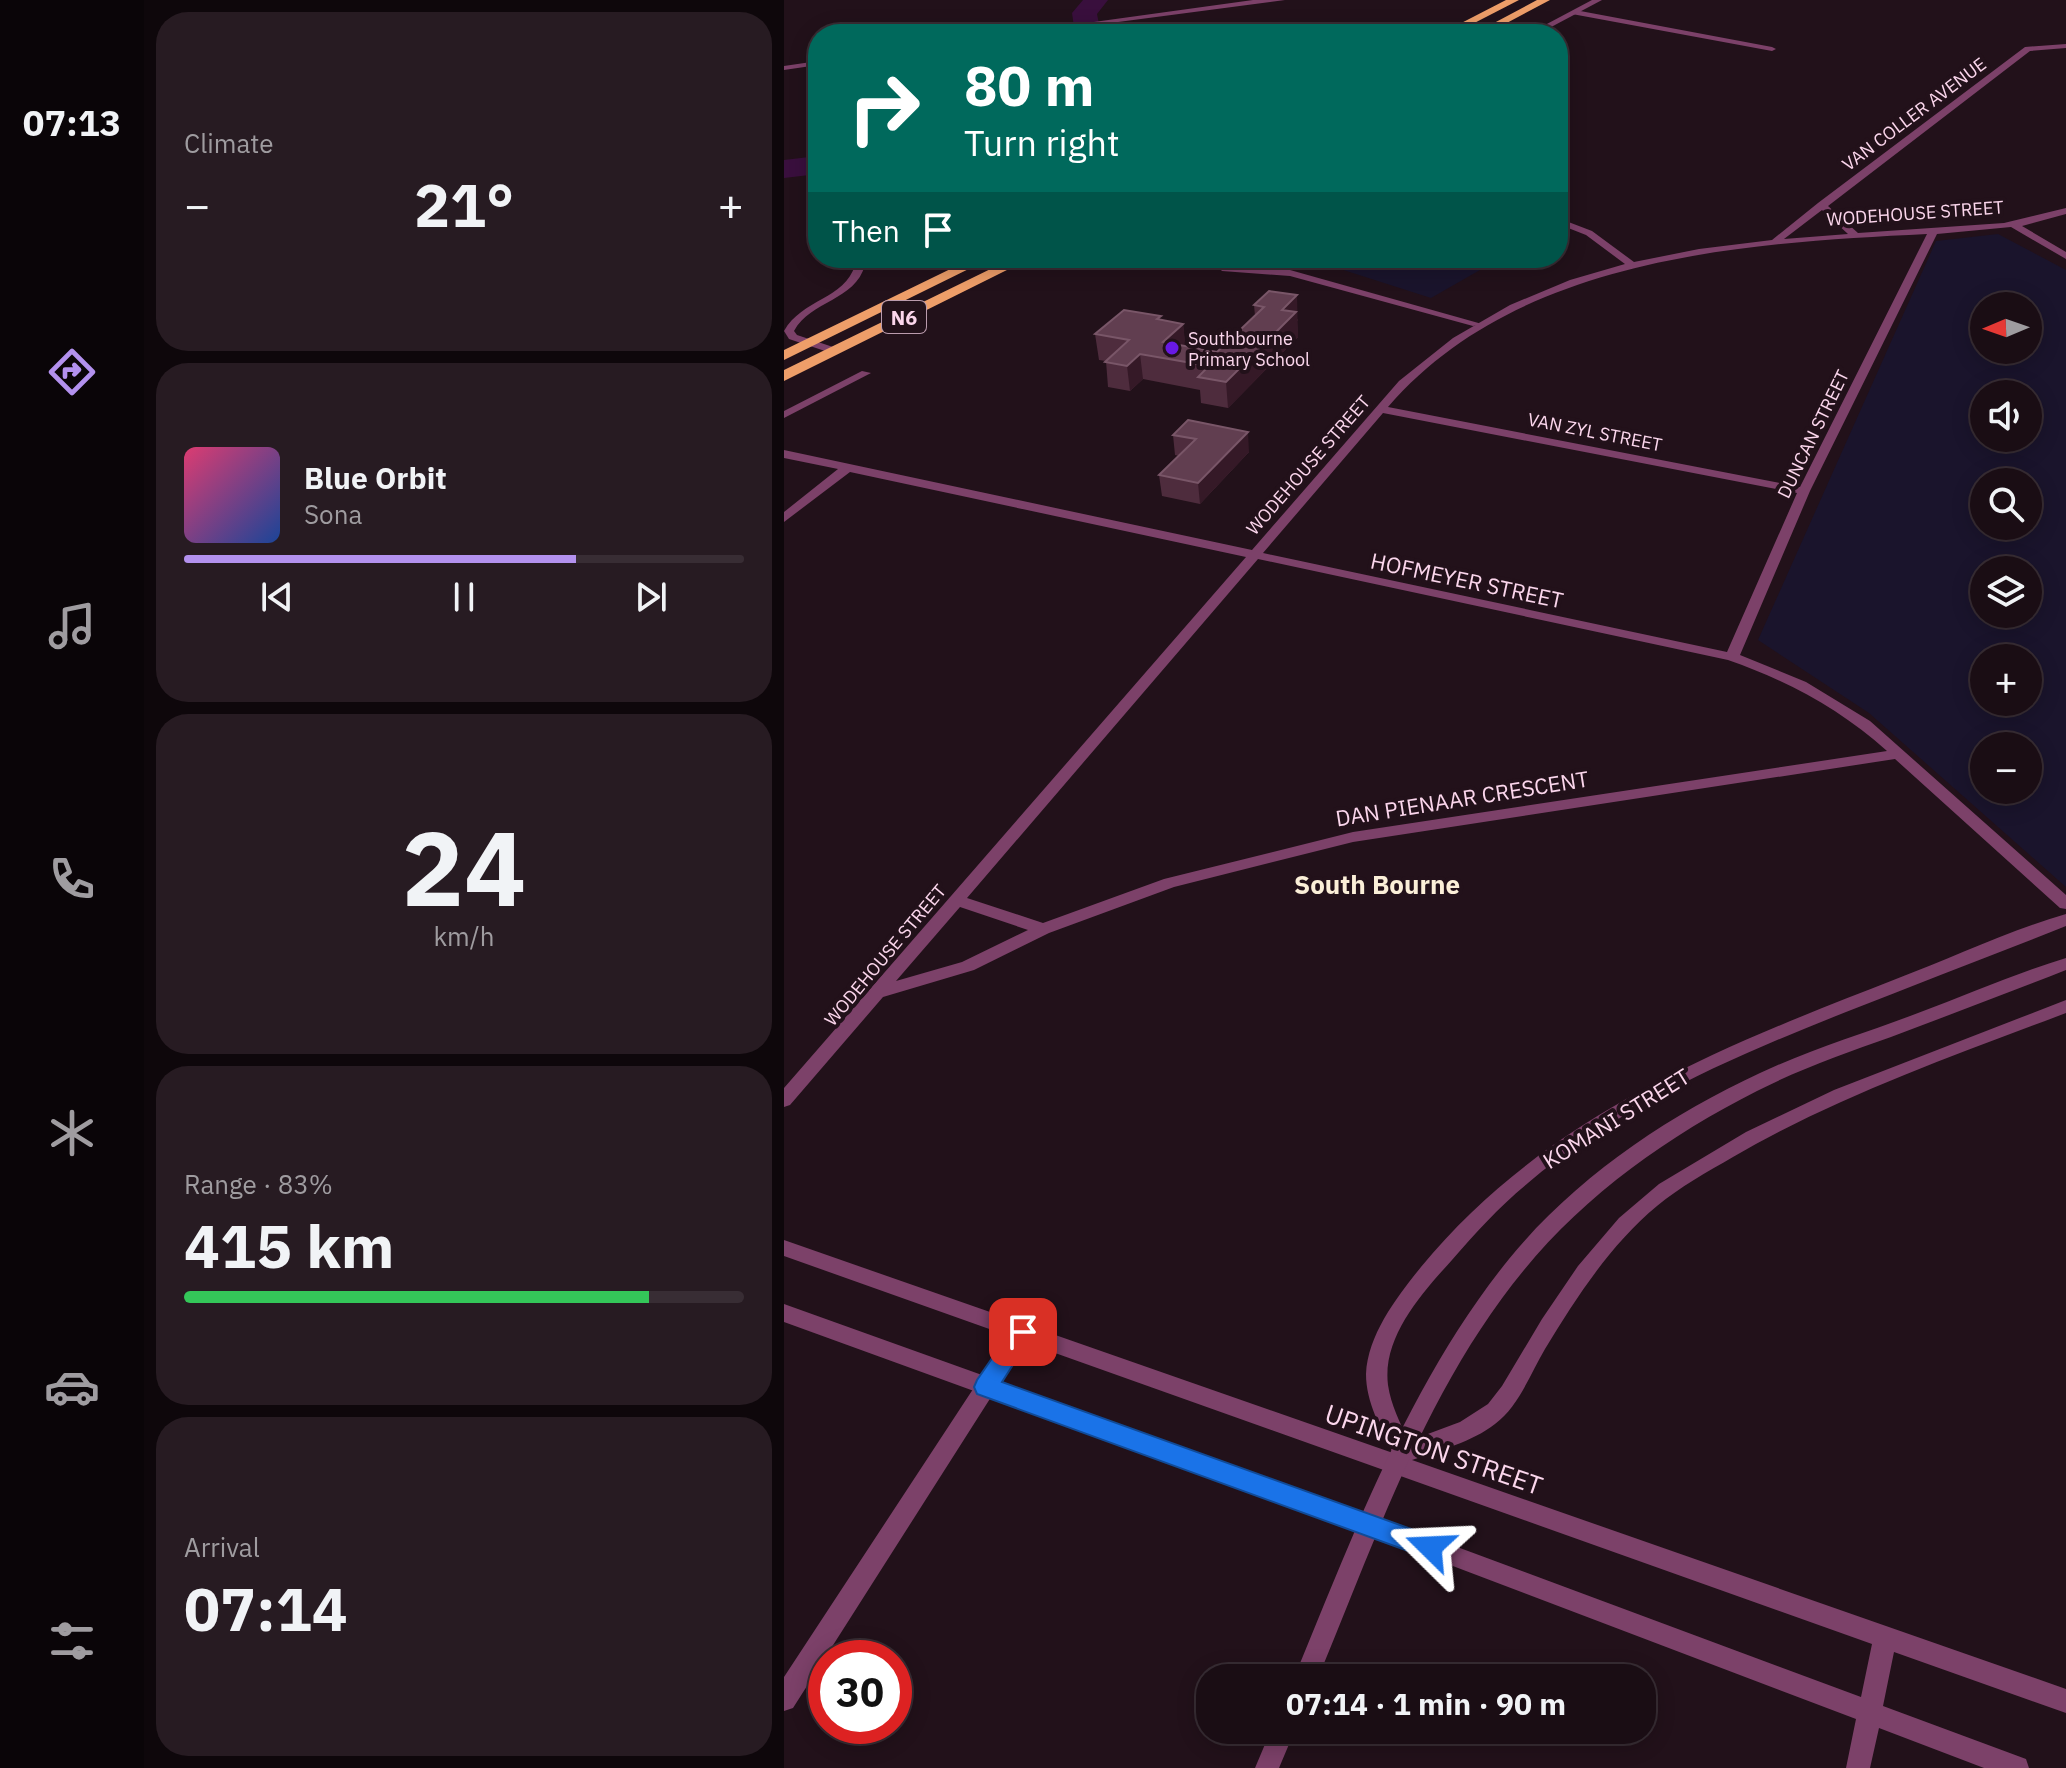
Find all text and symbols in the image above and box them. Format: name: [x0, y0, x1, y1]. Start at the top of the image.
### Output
text: 80 m: [964, 49, 1094, 121]
street label: VAN COLLER AVENUE: [1837, 52, 1991, 176]
icon: right: [832, 56, 936, 160]
text: 07:13: [23, 99, 121, 146]
text: Turn right: [964, 119, 1120, 166]
text: Climate: [184, 126, 274, 160]
text: 21°: [414, 165, 514, 244]
text: −: [184, 176, 210, 233]
text: +: [718, 176, 744, 233]
street label: WODEHOUSE STREET: [1826, 195, 2004, 231]
icon: arrive: [916, 208, 960, 252]
text: Then: [832, 211, 900, 250]
north arrow: [1970, 292, 2042, 364]
map controls: [1970, 292, 2042, 804]
road number: N6: [882, 301, 926, 333]
place label: Southbourne Primary School: [1188, 327, 1310, 371]
marker: Southbourne Primary School: [1163, 339, 1181, 357]
icon: directions: [44, 344, 100, 400]
street label: DUNCAN STREET: [1772, 366, 1854, 502]
button: sound: [1970, 380, 2042, 452]
street label: WODEHOUSE STREET: [1241, 390, 1375, 540]
street label: VAN ZYL STREET: [1526, 408, 1664, 456]
text: Blue Orbit: [304, 458, 447, 497]
button: search: [1970, 468, 2042, 540]
text: Sona: [304, 497, 362, 531]
street label: HOFMEYER STREET: [1368, 545, 1566, 615]
button: layers: [1970, 556, 2042, 628]
icon: previous: [255, 575, 299, 619]
icon: pause: [442, 575, 486, 619]
icon: next: [629, 575, 673, 619]
icon: music: [44, 598, 100, 654]
button: +: [1970, 644, 2042, 716]
button: −: [1970, 732, 2042, 804]
street label: DAN PIENAAR CRESCENT: [1333, 764, 1591, 832]
text: 24: [402, 799, 526, 935]
icon: phone: [44, 851, 100, 907]
district label: South Bourne: [1294, 867, 1460, 901]
street label: WODEHOUSE STREET: [819, 880, 951, 1030]
text: km/h: [433, 919, 495, 953]
street label: KOMANI STREET: [1537, 1061, 1695, 1175]
icon: climate: [44, 1105, 100, 1161]
text: Range · 83%: [184, 1167, 333, 1201]
text: 415 km: [184, 1206, 394, 1285]
pin: [989, 1298, 1057, 1366]
icon: arrive: [1001, 1310, 1045, 1354]
icon: car: [44, 1359, 100, 1415]
street label: UPINGTON STREET: [1321, 1396, 1547, 1502]
position arrow: [1388, 1505, 1472, 1589]
text: Arrival: [184, 1530, 260, 1564]
text: 07:14: [184, 1569, 348, 1648]
icon: filters: [44, 1613, 100, 1669]
speed limit sign: 30: [808, 1640, 912, 1744]
text: 07:14 · 1 min · 90 m: [1286, 1684, 1566, 1723]

